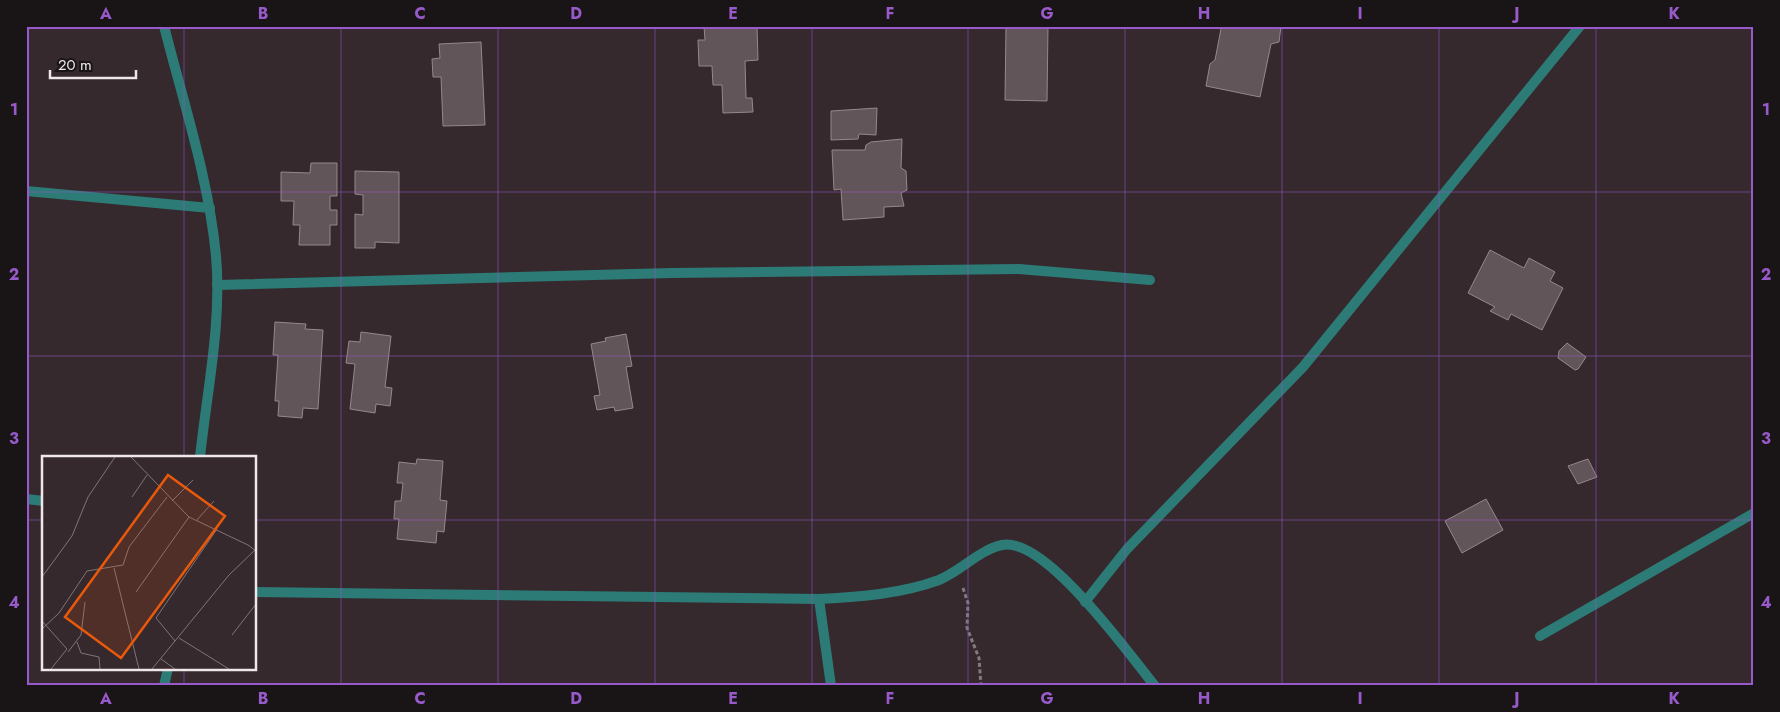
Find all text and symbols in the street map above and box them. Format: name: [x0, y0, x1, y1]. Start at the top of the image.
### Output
text: A: [99, 2, 112, 25]
text: B: [258, 2, 268, 25]
text: C: [414, 2, 426, 25]
text: D: [570, 2, 582, 25]
text: E: [728, 2, 738, 25]
text: F: [886, 2, 894, 25]
text: G: [1040, 2, 1054, 25]
text: H: [1198, 2, 1210, 25]
text: I: [1357, 2, 1363, 25]
text: J: [1511, 2, 1520, 25]
text: K: [1668, 2, 1680, 25]
scale bar: [50, 48, 136, 80]
text: 20 m: [58, 54, 92, 76]
text: 1: [10, 98, 18, 121]
text: 1: [1762, 98, 1770, 121]
text: 2: [9, 263, 19, 286]
text: 2: [1761, 263, 1771, 286]
text: 3: [9, 427, 19, 450]
text: 3: [1761, 427, 1771, 450]
inset map: [42, 456, 256, 670]
text: 4: [8, 591, 20, 614]
text: 4: [1760, 591, 1772, 614]
text: A: [99, 687, 112, 710]
text: B: [258, 687, 268, 710]
text: C: [414, 687, 426, 710]
text: D: [570, 687, 582, 710]
text: E: [728, 687, 738, 710]
text: F: [886, 687, 894, 710]
text: G: [1040, 687, 1054, 710]
text: H: [1198, 687, 1210, 710]
text: I: [1357, 687, 1363, 710]
text: J: [1511, 687, 1520, 710]
text: K: [1668, 687, 1680, 710]

